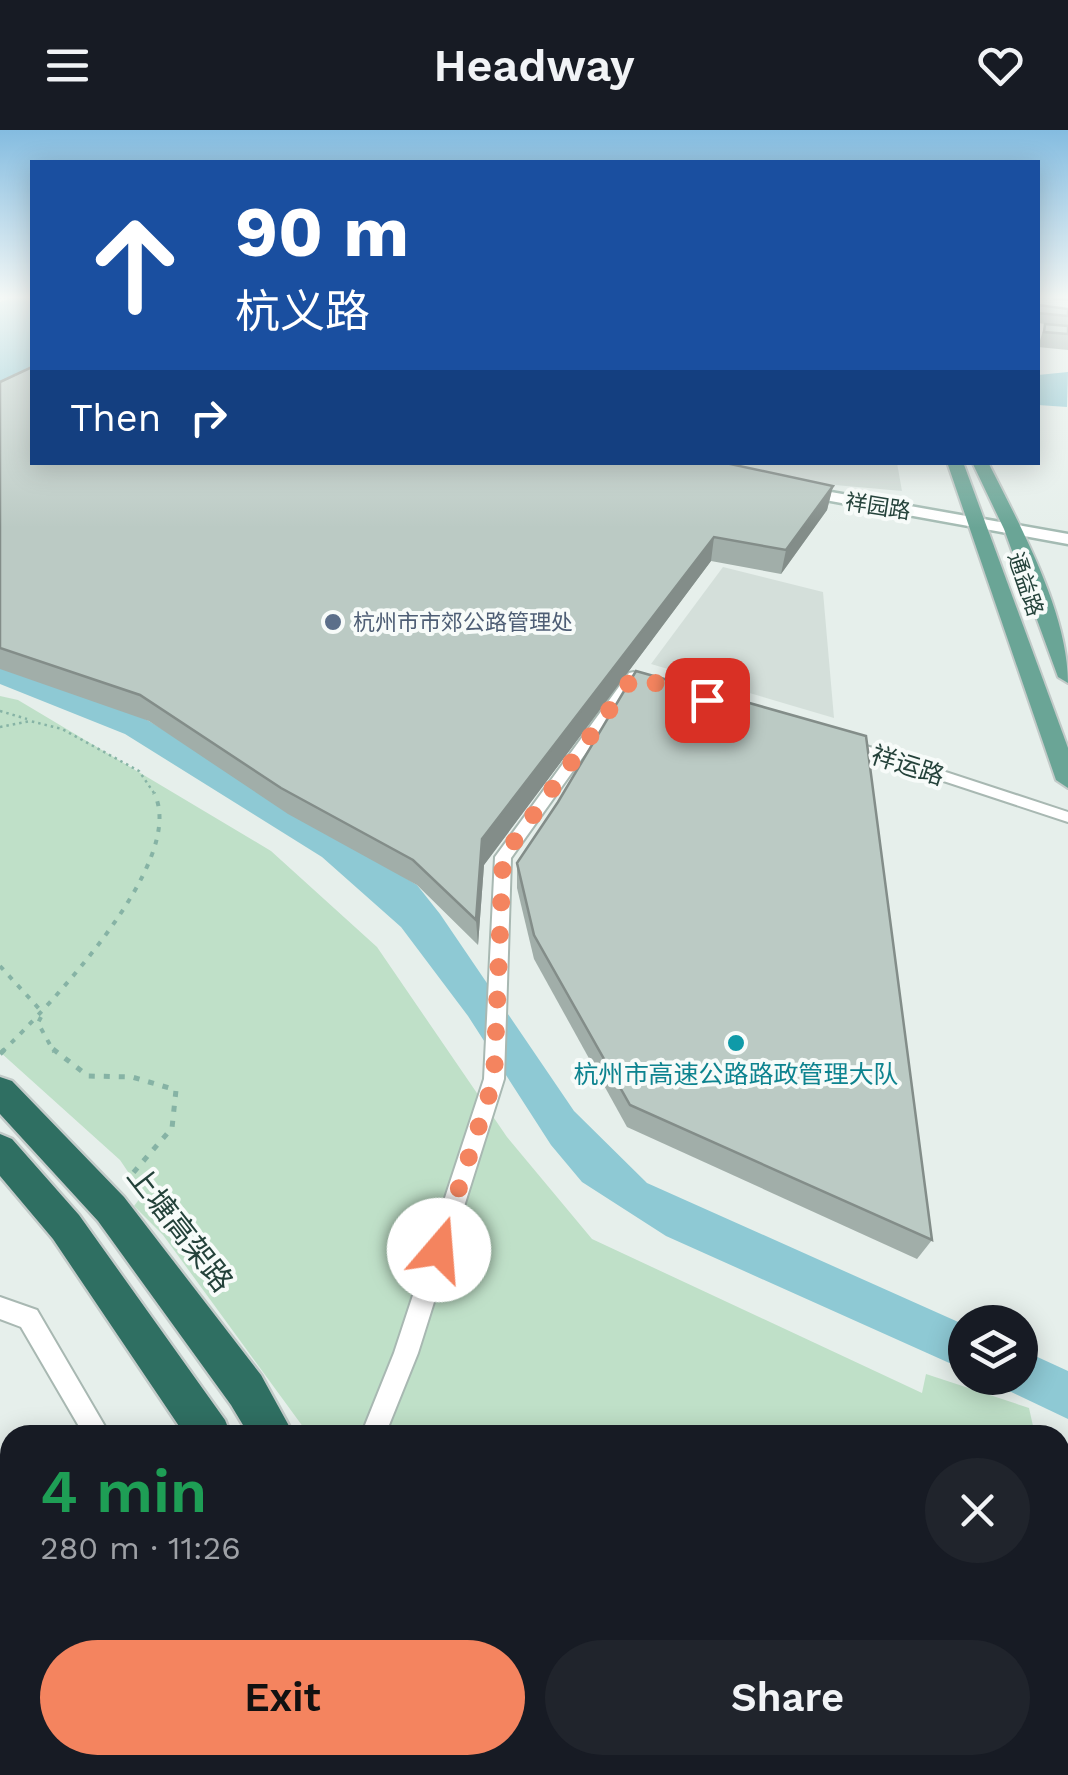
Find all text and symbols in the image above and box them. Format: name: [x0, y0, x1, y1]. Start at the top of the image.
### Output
icon: menu: [40, 38, 95, 93]
icon: heart: [973, 38, 1028, 93]
text: Headway: [433, 39, 635, 92]
text: 90 m: [235, 191, 409, 273]
icon: ahead: [70, 200, 200, 330]
text: 杭义路: [235, 285, 370, 338]
icon: right: [181, 390, 236, 445]
text: Then: [70, 396, 161, 440]
street label: 祥园路: [843, 489, 912, 524]
street label: 通益路: [1003, 549, 1048, 619]
place label: 杭州市市郊公路管理处: [353, 610, 573, 635]
marker: 杭州市市郊公路管理处: [322, 611, 344, 633]
pin: [665, 658, 750, 743]
icon: arrive: [680, 673, 735, 728]
street label: 祥运路: [868, 740, 948, 791]
marker: 杭州市高速公路路政管理大队: [725, 1032, 747, 1054]
place label: 杭州市高速公路路政管理大队: [573, 1060, 899, 1089]
street label: 上塘高架路: [120, 1159, 240, 1299]
position arrow: [387, 1198, 491, 1302]
map controls: [948, 1305, 1038, 1395]
button: layers: [948, 1305, 1038, 1395]
text: 4 min: [40, 1456, 207, 1527]
button: close: [925, 1458, 1030, 1563]
text: 280 m · 11:26: [40, 1529, 241, 1567]
button: Exit: [40, 1640, 525, 1755]
button: Share: [545, 1640, 1030, 1755]

